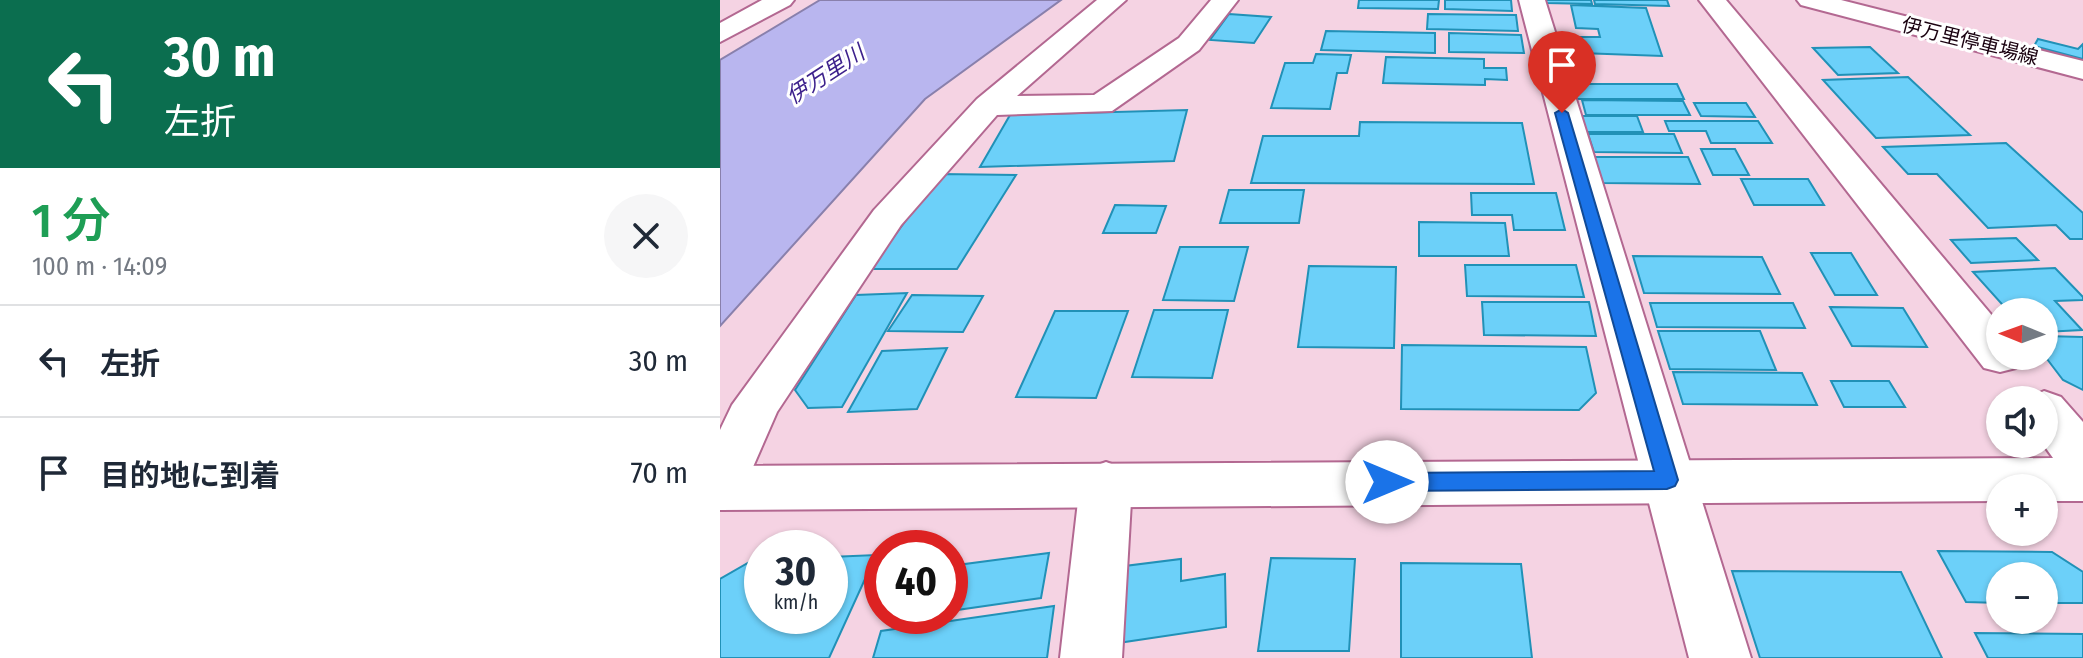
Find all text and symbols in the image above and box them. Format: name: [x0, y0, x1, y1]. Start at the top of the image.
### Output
street label: 伊万里停車場線: [1899, 12, 2041, 70]
text: 30 m: [164, 24, 275, 91]
pin: [1528, 31, 1596, 113]
icon: left: [32, 32, 136, 136]
water label: 伊万里川: [781, 38, 871, 110]
icon: arrive: [1540, 43, 1584, 87]
text: 左折: [164, 100, 236, 144]
text: 1 分: [32, 192, 110, 250]
button: close: [604, 194, 688, 278]
text: 100 m · 14:09: [32, 251, 167, 282]
north arrow: [1986, 298, 2058, 370]
map controls: [1986, 298, 2058, 634]
icon: left: [32, 339, 76, 383]
text: 30 m: [629, 343, 688, 379]
text: 左折: [100, 346, 160, 382]
button: sound: [1986, 386, 2058, 458]
position arrow: [1345, 440, 1429, 524]
icon: arrive: [32, 451, 76, 495]
text: 70 m: [630, 455, 688, 491]
text: 目的地に到着: [100, 458, 280, 494]
button: +: [1986, 474, 2058, 546]
speed limit sign: 40: [864, 530, 968, 634]
text: 30: [776, 548, 816, 596]
button: −: [1986, 562, 2058, 634]
text: km/h: [774, 590, 818, 614]

